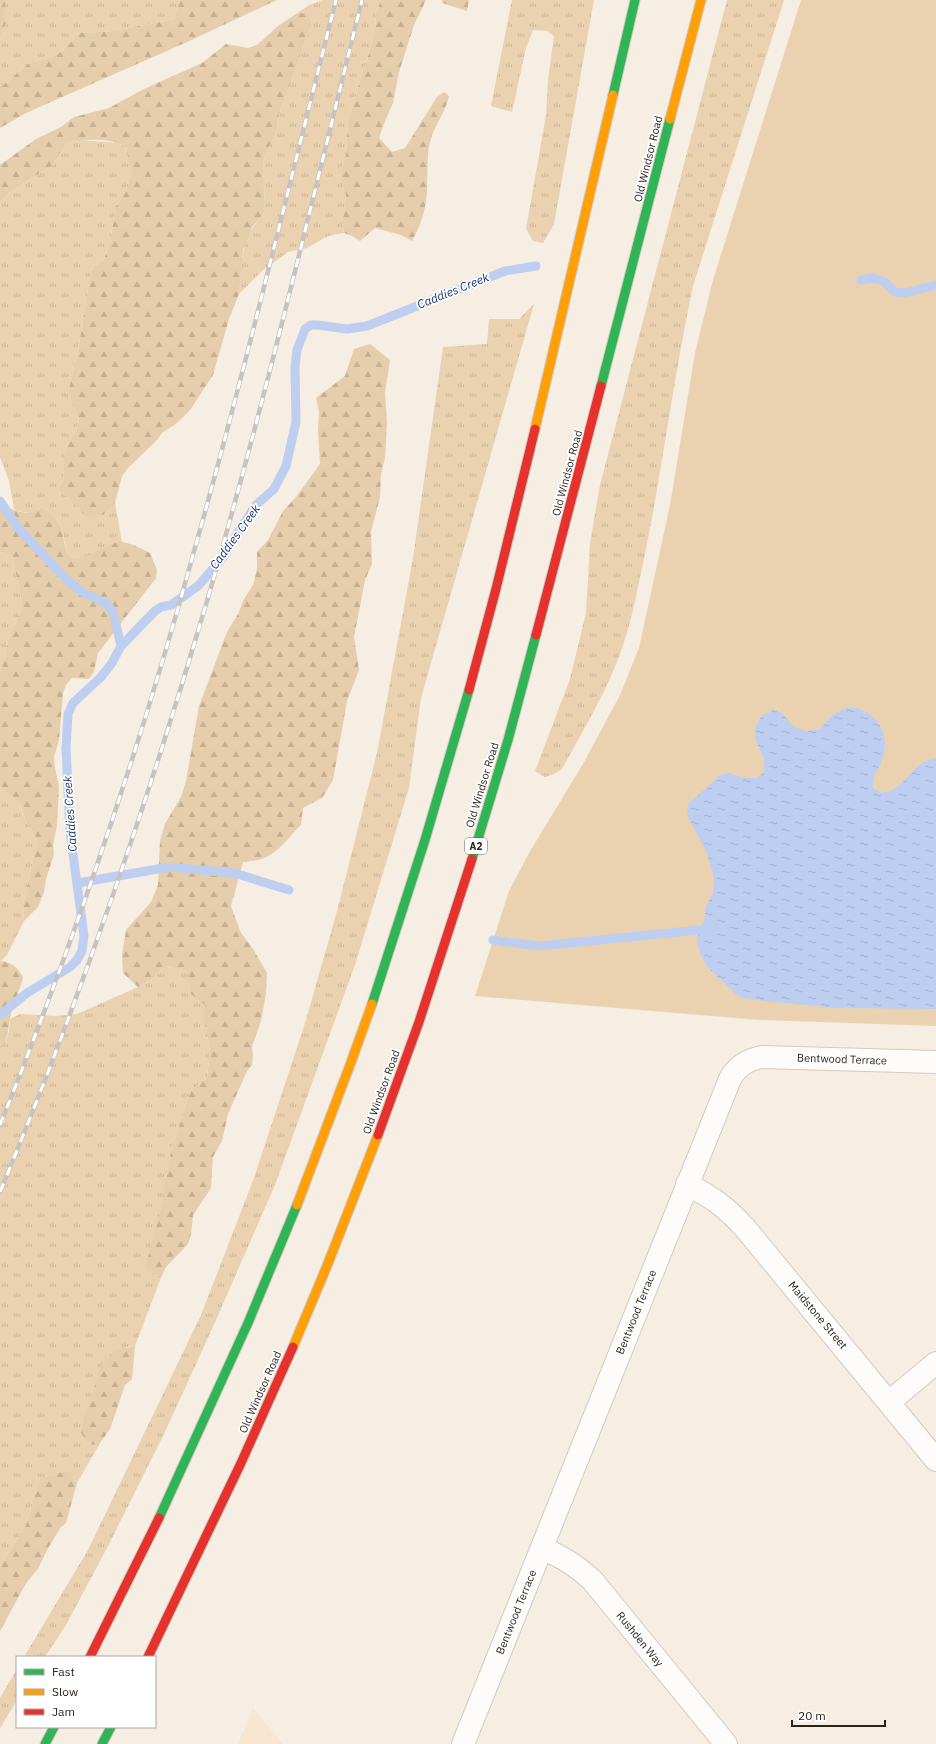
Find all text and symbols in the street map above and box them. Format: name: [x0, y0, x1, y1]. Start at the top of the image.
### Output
street label: Old Windsor Road: [631, 114, 665, 204]
water label: Caddies Creek: [415, 269, 492, 312]
street label: Old Windsor Road: [549, 429, 585, 517]
water label: Caddies Creek: [206, 501, 263, 572]
street label: Old Windsor Road: [462, 741, 502, 829]
water label: Caddies Creek: [59, 775, 80, 852]
road number: A2: [465, 838, 487, 854]
street label: Old Windsor Road: [359, 1048, 403, 1136]
street label: Bentwood Terrace: [797, 1050, 887, 1068]
street label: Bentwood Terrace: [613, 1268, 659, 1356]
street label: Maidstone Street: [786, 1278, 851, 1352]
street label: Old Windsor Road: [236, 1349, 284, 1435]
street label: Bentwood Terrace: [493, 1568, 539, 1656]
street label: Rushden Way: [613, 1608, 667, 1670]
legend: [16, 1656, 156, 1728]
text: Fast: [52, 1664, 75, 1679]
text: Slow: [52, 1684, 78, 1699]
scale bar: [792, 1702, 885, 1728]
text: Jam: [52, 1704, 75, 1719]
text: 20 m: [798, 1708, 826, 1723]

